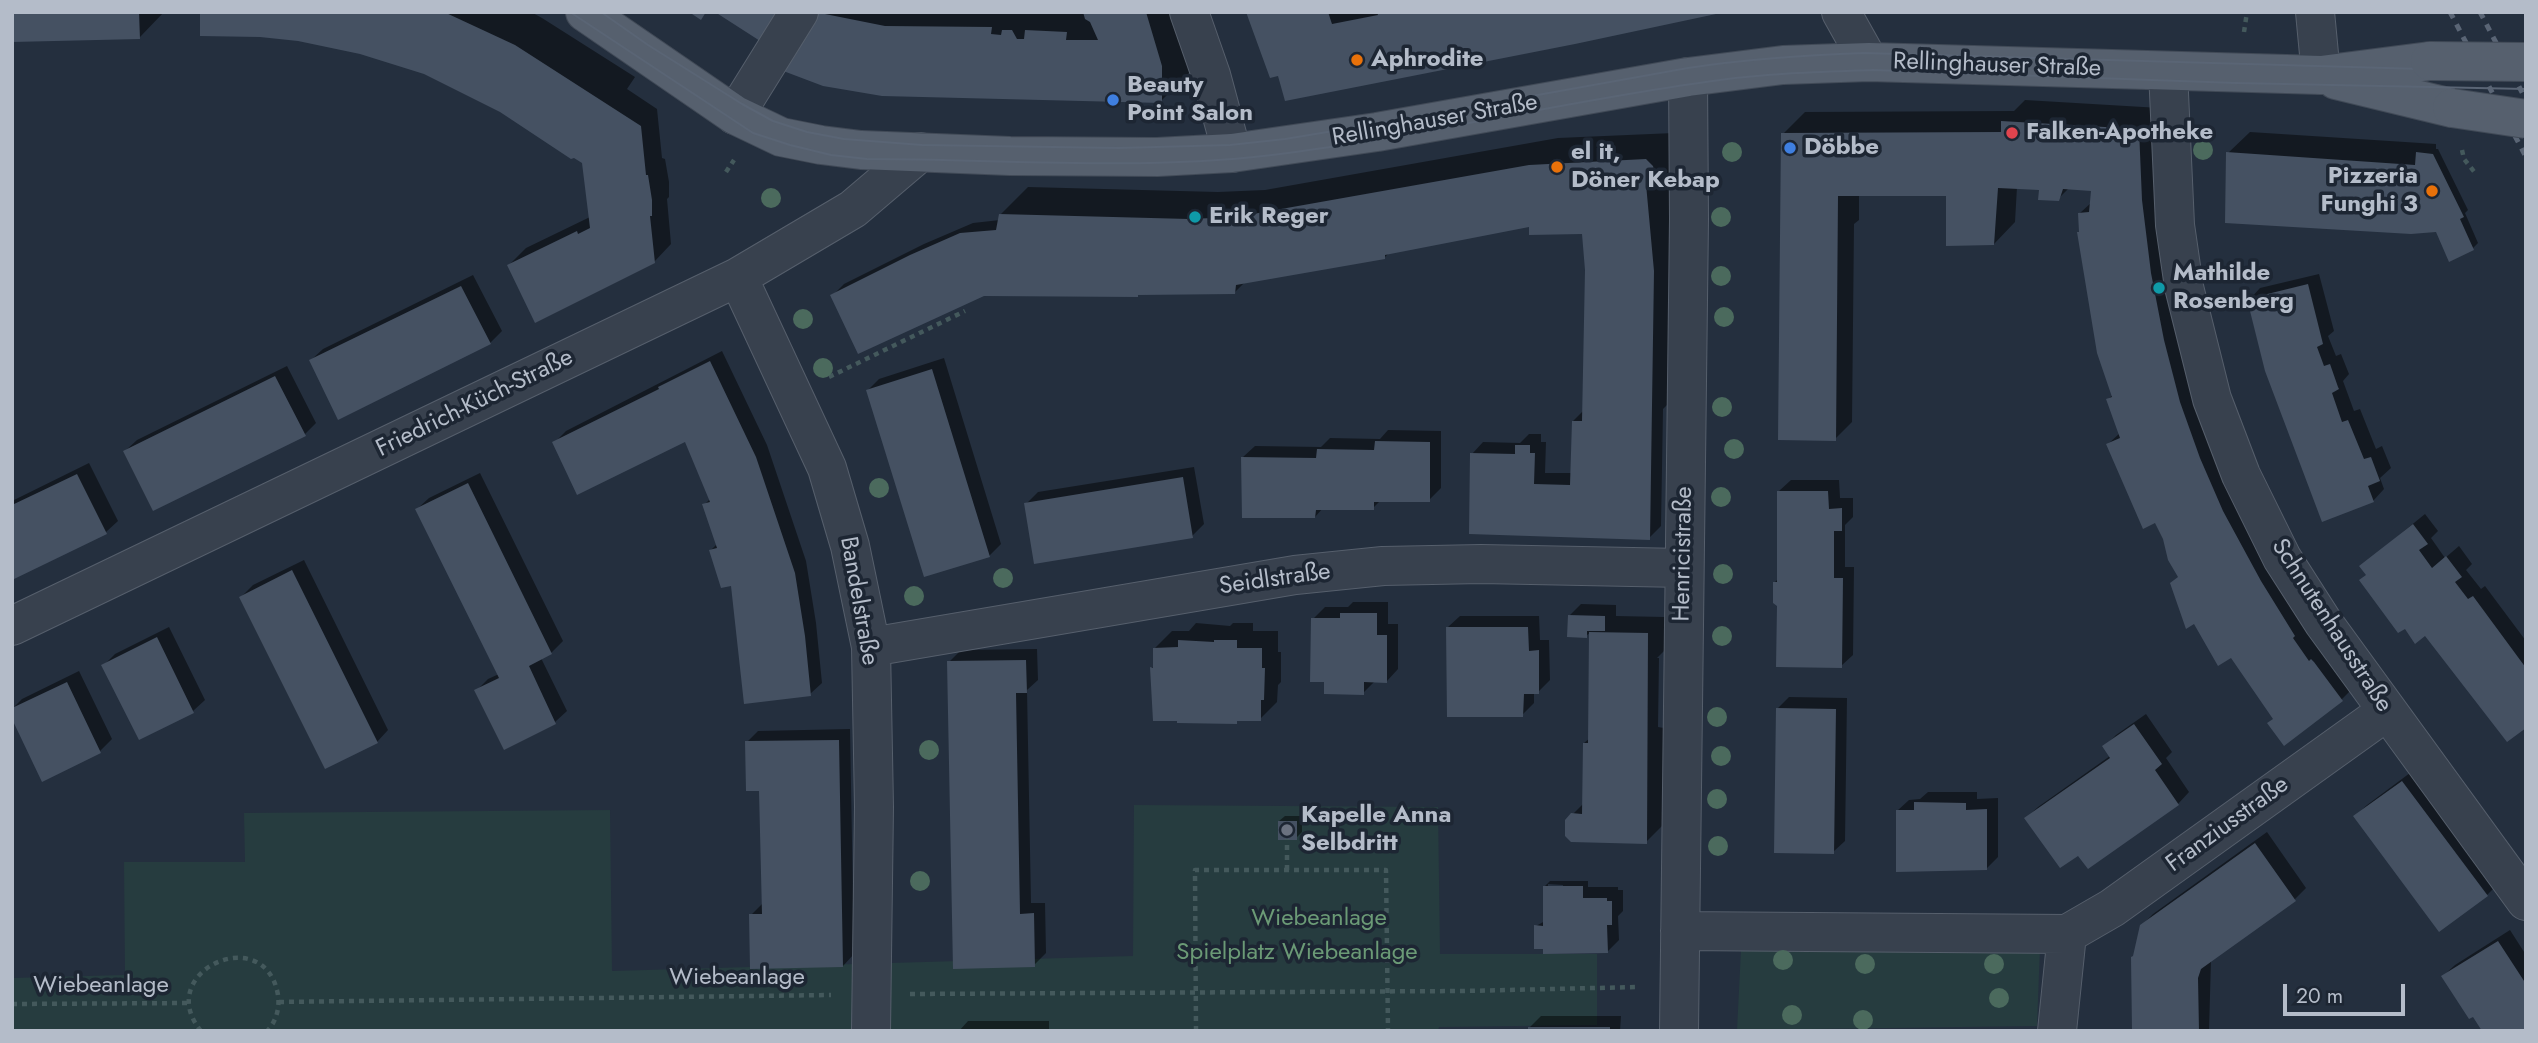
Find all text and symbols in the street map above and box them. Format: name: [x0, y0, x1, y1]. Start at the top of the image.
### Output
place label: Aphrodite: [1371, 46, 1484, 74]
street label: Rellinghauser Straße: [1892, 48, 2102, 84]
marker: Aphrodite: [1349, 52, 1365, 68]
place label: Beauty Point Salon: [1127, 72, 1253, 128]
street label: Rellinghauser Straße: [1330, 89, 1540, 153]
marker: Beauty Point Salon: [1105, 92, 1121, 108]
place label: Falken-Apotheke: [2026, 119, 2213, 147]
marker: Falken-Apotheke: [2004, 125, 2020, 141]
place label: Döbbe: [1804, 134, 1879, 162]
place label: el it, Döner Kebap: [1571, 139, 1720, 195]
marker: Döbbe: [1782, 140, 1798, 156]
marker: el it, Döner Kebap: [1549, 159, 1565, 175]
place label: Pizzeria Funghi 3: [2321, 163, 2418, 219]
marker: Pizzeria Funghi 3: [2424, 183, 2440, 199]
place label: Erik Reger: [1209, 203, 1329, 231]
marker: Erik Reger: [1187, 209, 1203, 225]
place label: Mathilde Rosenberg: [2173, 260, 2294, 316]
marker: Mathilde Rosenberg: [2151, 280, 2167, 296]
street label: Friedrich-Küch-Straße: [372, 344, 578, 464]
street label: Henricistraße: [1668, 486, 1700, 622]
street label: Bandelstraße: [833, 534, 883, 668]
street label: Schnutenhausstraße: [2264, 534, 2398, 718]
street label: Seidlstraße: [1218, 558, 1332, 602]
street label: Franziusstraße: [2161, 771, 2295, 879]
place label: Kapelle Anna Selbdritt: [1301, 802, 1451, 858]
marker: Kapelle Anna Selbdritt: [1279, 822, 1295, 838]
park label: Wiebeanlage: [1251, 905, 1387, 933]
park label: Spielplatz Wiebeanlage: [1176, 939, 1418, 967]
street label: Wiebeanlage: [669, 964, 805, 992]
scale bar: [2286, 970, 2408, 1014]
street label: Wiebeanlage: [33, 972, 169, 1000]
text: 20 m: [2296, 981, 2343, 1011]

